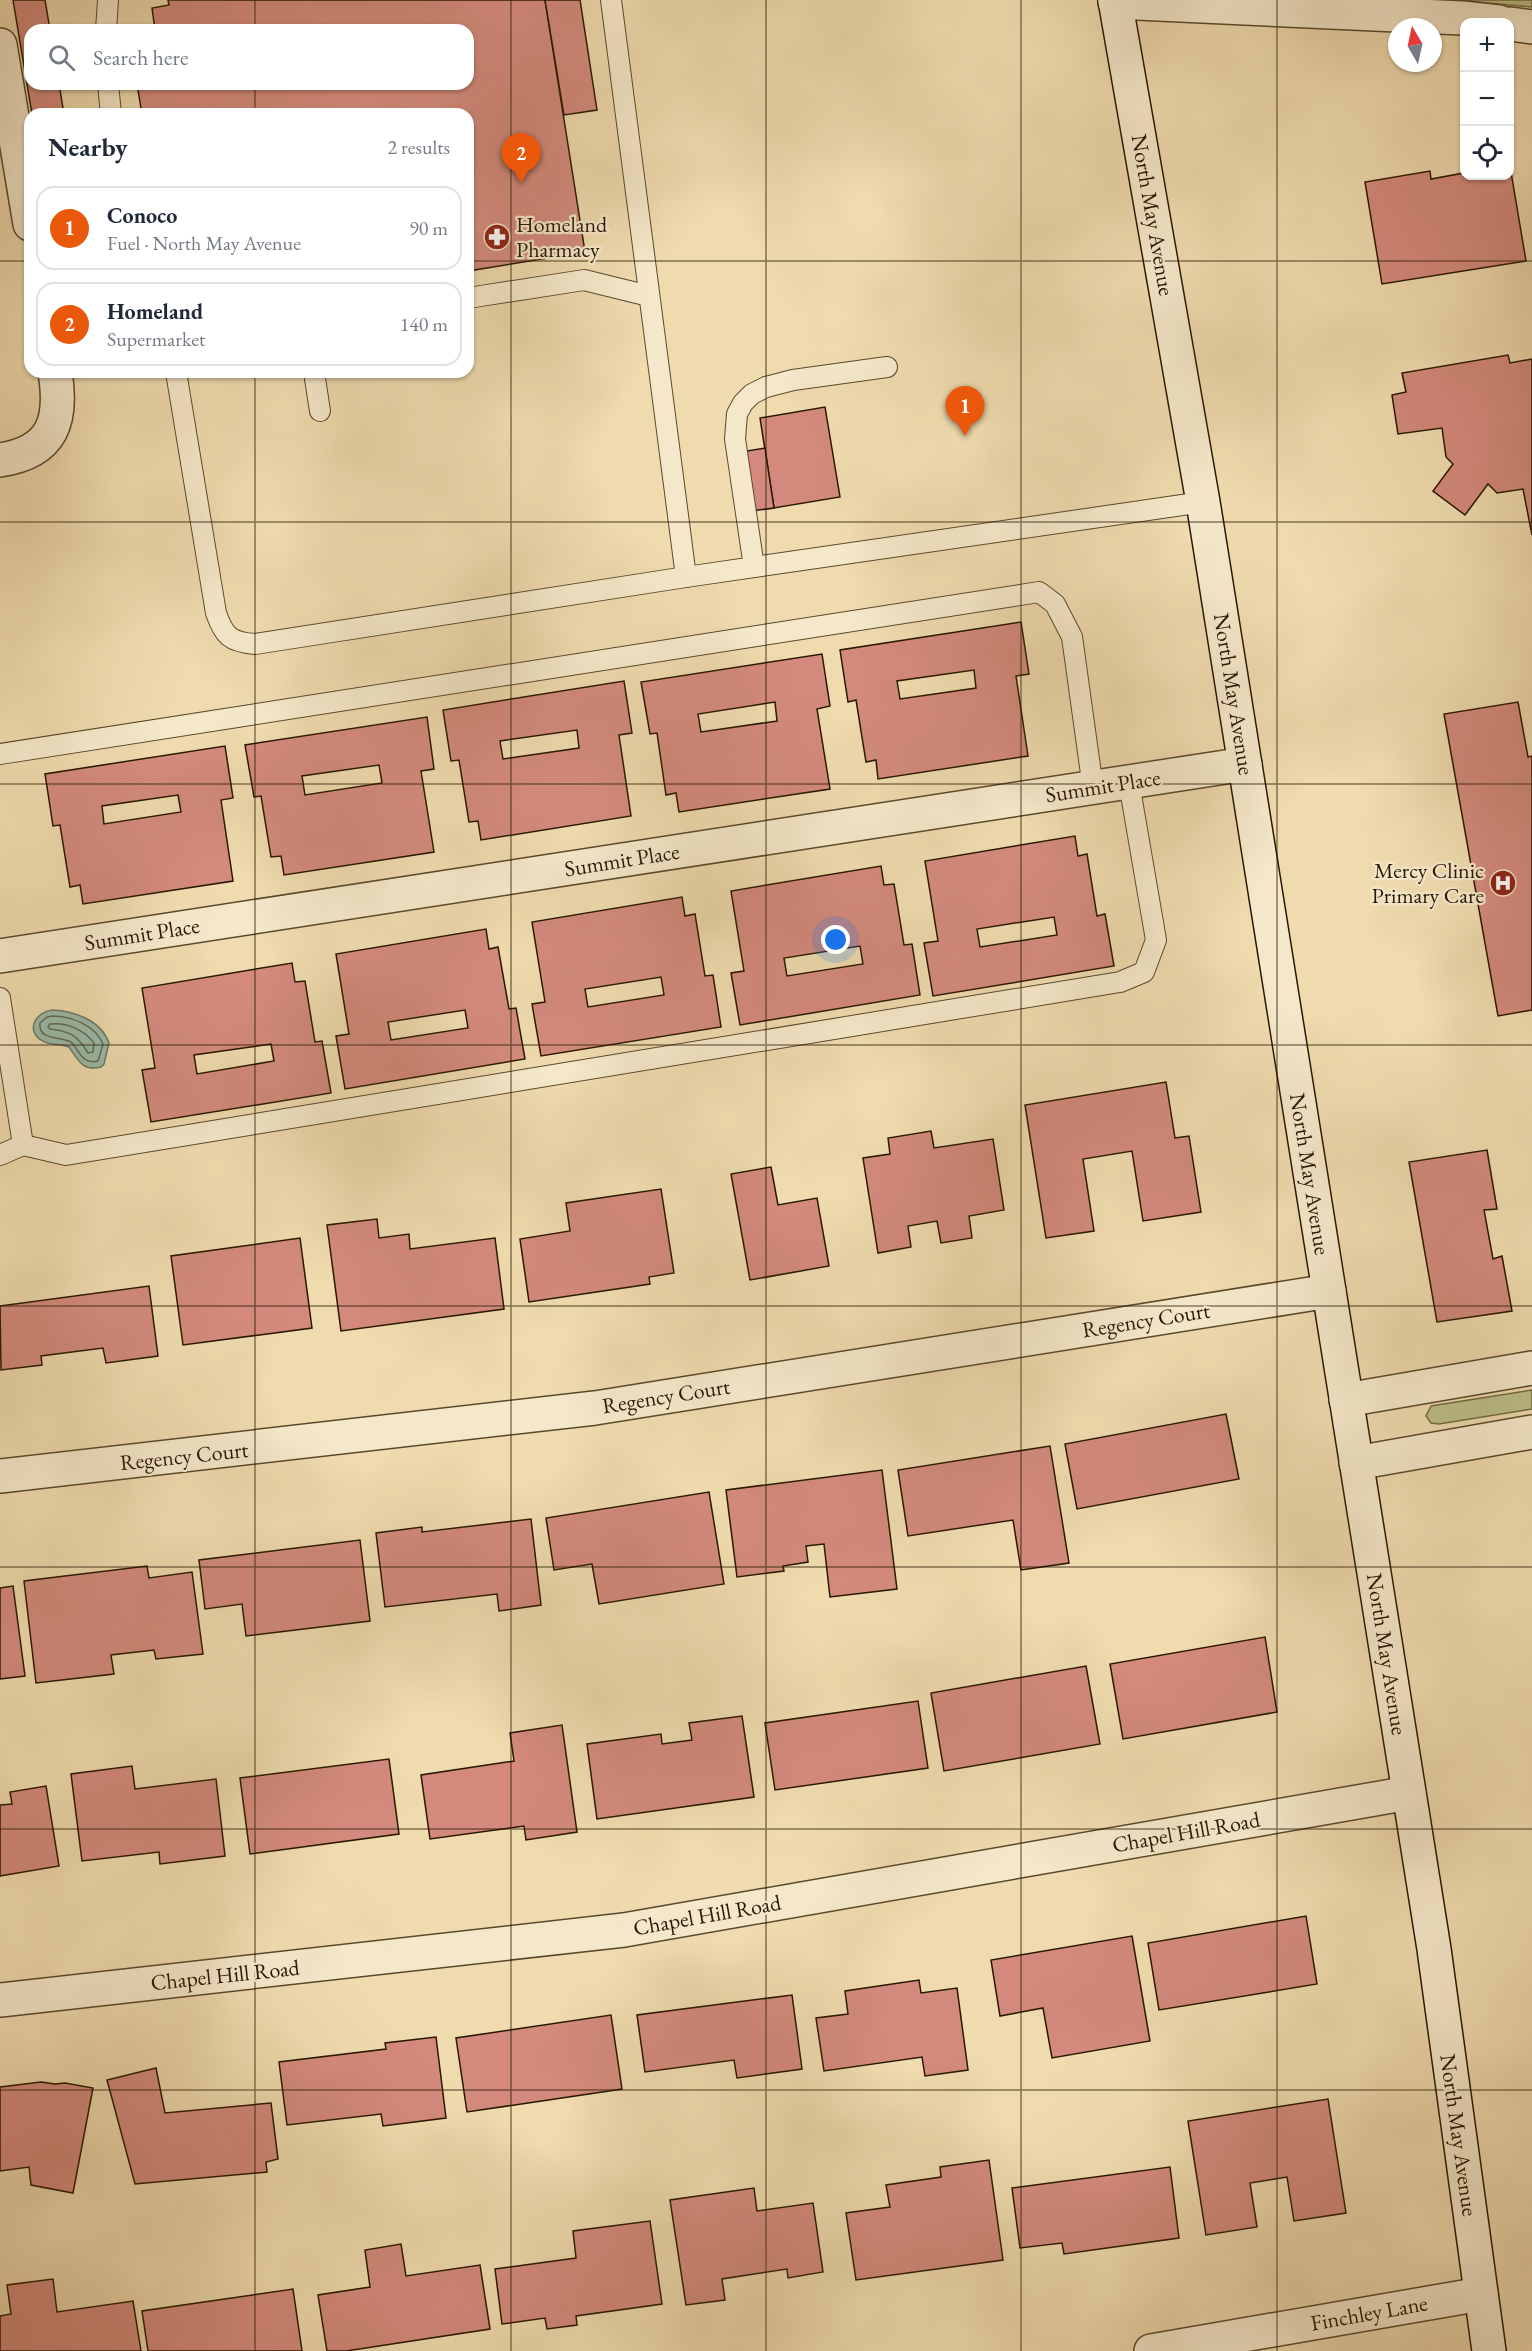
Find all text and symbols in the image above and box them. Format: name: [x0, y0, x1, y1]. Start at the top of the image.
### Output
north arrow: [1388, 18, 1442, 72]
map controls: [1460, 18, 1514, 180]
button: +: [1460, 18, 1514, 72]
search box: [24, 24, 474, 90]
icon: search: [45, 41, 78, 74]
text: Search here: [93, 43, 188, 72]
button: −: [1460, 72, 1514, 126]
button: locate: [1460, 126, 1514, 180]
text: Nearby: [48, 130, 128, 164]
street label: North May Avenue: [1125, 132, 1182, 298]
text: 2 results: [387, 134, 450, 160]
pin: 2: [502, 134, 540, 183]
text: Conoco: [107, 201, 177, 230]
place label: Homeland Pharmacy: [516, 210, 608, 264]
text: 1: [64, 215, 75, 241]
text: 90 m: [409, 215, 448, 241]
pharmacy icon: Homeland Pharmacy: [482, 222, 512, 252]
text: Fuel · North May Avenue: [107, 230, 301, 256]
text: Homeland: [107, 297, 203, 326]
text: 2: [64, 311, 75, 337]
text: 140 m: [400, 311, 448, 337]
text: Supermarket: [107, 326, 205, 352]
pin: 1: [946, 386, 984, 436]
street label: North May Avenue: [1207, 611, 1261, 777]
street label: Summit Place: [1043, 763, 1163, 809]
street label: Summit Place: [562, 837, 682, 883]
place label: Mercy Clinic Primary Care: [1372, 856, 1484, 910]
hospital icon: Mercy Clinic Primary Care: [1488, 868, 1518, 898]
street label: Summit Place: [82, 911, 202, 957]
your location: [821, 925, 850, 954]
street label: North May Avenue: [1283, 1091, 1337, 1257]
street label: Regency Court: [1080, 1296, 1212, 1344]
street label: Regency Court: [600, 1372, 732, 1420]
street label: Regency Court: [118, 1435, 250, 1477]
street label: North May Avenue: [1360, 1571, 1414, 1737]
street label: Chapel Hill Road: [1110, 1805, 1263, 1859]
street label: Chapel Hill Road: [631, 1888, 784, 1942]
street label: Chapel Hill Road: [149, 1953, 302, 1997]
street label: North May Avenue: [1433, 2052, 1485, 2218]
street label: Finchley Lane: [1308, 2288, 1430, 2338]

